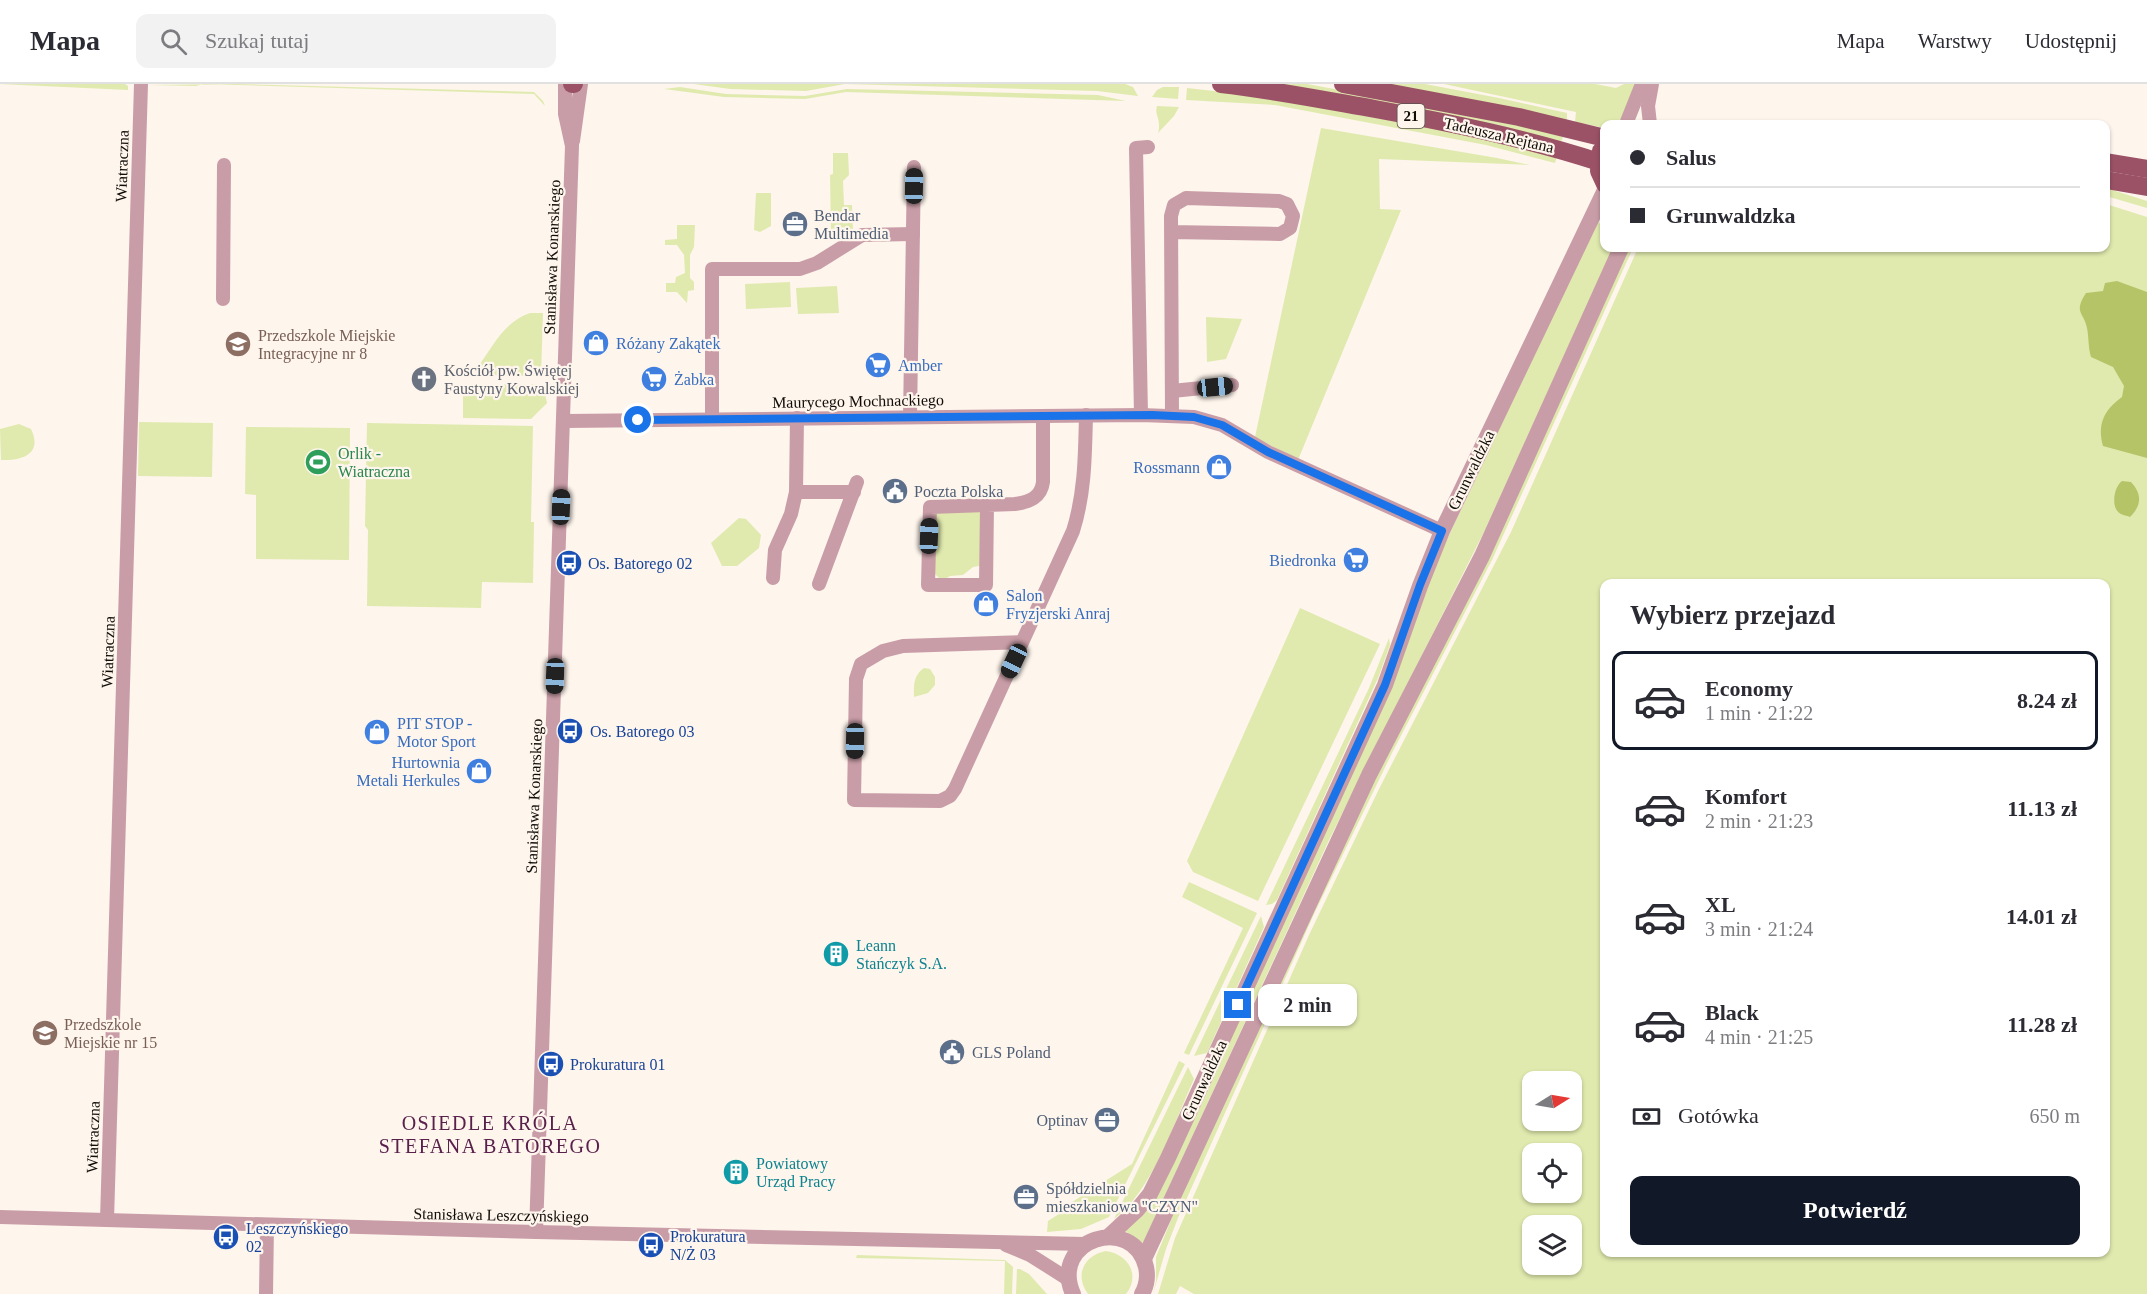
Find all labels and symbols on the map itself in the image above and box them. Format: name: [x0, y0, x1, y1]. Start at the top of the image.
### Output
road number: 21: [1398, 104, 1424, 128]
street label: Tadeusza Rejtana: [1442, 114, 1556, 157]
street label: Wiatraczna: [112, 130, 132, 202]
car: [905, 168, 923, 204]
street label: Stanisława Konarskiego: [541, 179, 564, 335]
place label: Bendar Multimedia: [814, 207, 889, 242]
office icon: Bendar Multimedia: [780, 209, 810, 239]
place label: Przedszkole Miejskie Integracyjne nr 8: [258, 327, 395, 363]
shop icon: Różany Zakątek: [581, 328, 611, 358]
school or university icon: Przedszkole Miejskie Integracyjne nr 8: [223, 329, 253, 359]
place label: Różany Zakątek: [616, 335, 720, 353]
supermarket icon: Amber: [863, 350, 893, 380]
place label: Amber: [898, 357, 943, 374]
place label: Kościół pw. Świętej Faustyny Kowalskiej: [444, 361, 580, 398]
church icon: Kościół pw. Świętej Faustyny Kowalskiej: [409, 364, 439, 394]
supermarket icon: Żabka: [639, 364, 669, 394]
place label: Żabka: [674, 371, 714, 388]
car: [1196, 376, 1234, 398]
street label: Maurycego Mochnackiego: [772, 391, 944, 412]
route start: [624, 406, 651, 433]
street label: Grunwaldzka: [1444, 428, 1498, 512]
place label: Orlik - Wiatraczna: [338, 445, 410, 480]
sports icon: Orlik - Wiatraczna: [303, 447, 333, 477]
shop icon: Rossmann: [1204, 452, 1234, 482]
place label: Rossmann: [1133, 459, 1200, 476]
public building icon: Poczta Polska: [880, 476, 910, 506]
place label: Poczta Polska: [914, 483, 1003, 500]
car: [551, 489, 571, 525]
car: [919, 518, 939, 554]
supermarket icon: Biedronka: [1341, 545, 1371, 575]
bus stop icon: Os. Batorego 02: [554, 548, 584, 578]
place label: Biedronka: [1269, 552, 1336, 569]
place label: Os. Batorego 02: [588, 555, 692, 573]
place label: Salon Fryzjerski Anraj: [1006, 587, 1110, 623]
shop icon: Salon Fryzjerski Anraj: [971, 589, 1001, 619]
street label: Wiatraczna: [98, 616, 118, 688]
car: [998, 641, 1030, 681]
car: [545, 658, 565, 694]
place label: PIT STOP - Motor Sport: [397, 715, 476, 751]
bus stop icon: Os. Batorego 03: [555, 716, 585, 746]
shop icon: PIT STOP - Motor Sport: [362, 717, 392, 747]
street label: Stanisława Konarskiego: [523, 718, 546, 874]
place label: Os. Batorego 03: [590, 723, 694, 741]
car: [846, 723, 864, 759]
place label: Hurtownia Metali Herkules: [356, 754, 460, 789]
shop icon: Hurtownia Metali Herkules: [464, 756, 494, 786]
place label: Leann Stańczyk S.A.: [856, 937, 947, 973]
building icon: Leann Stańczyk S.A.: [821, 939, 851, 969]
callout: 2 min: [1259, 984, 1358, 1026]
route end: [1224, 991, 1251, 1018]
place label: Przedszkole Miejskie nr 15: [64, 1016, 157, 1052]
school or university icon: Przedszkole Miejskie nr 15: [30, 1018, 60, 1048]
public building icon: GLS Poland: [937, 1037, 967, 1067]
street label: Grunwaldzka: [1178, 1037, 1230, 1123]
place label: GLS Poland: [972, 1044, 1051, 1061]
bus stop icon: Prokuratura 01: [536, 1049, 566, 1079]
place label: Prokuratura 01: [570, 1056, 666, 1073]
north arrow: [1522, 1071, 1582, 1131]
street label: Wiatraczna: [83, 1101, 103, 1173]
office icon: Optinav: [1092, 1105, 1122, 1135]
district label: OSIEDLE KRÓLA STEFANA BATOREGO: [379, 1111, 601, 1157]
place label: Optinav: [1036, 1112, 1088, 1130]
place label: Powiatowy Urząd Pracy: [756, 1155, 836, 1191]
building icon: Powiatowy Urząd Pracy: [721, 1157, 751, 1187]
place label: Spółdzielnia mieszkaniowa "CZYN": [1046, 1180, 1198, 1215]
office icon: Spółdzielnia mieszkaniowa "CZYN": [1011, 1182, 1041, 1212]
street label: Stanisława Leszczyńskiego: [413, 1205, 589, 1226]
place label: Leszczyńskiego 02: [246, 1220, 348, 1255]
bus stop icon: Leszczyńskiego 02: [211, 1222, 241, 1252]
place label: Prokuratura N/Ż 03: [670, 1228, 746, 1263]
bus stop icon: Prokuratura N/Ż 03: [636, 1230, 666, 1260]

